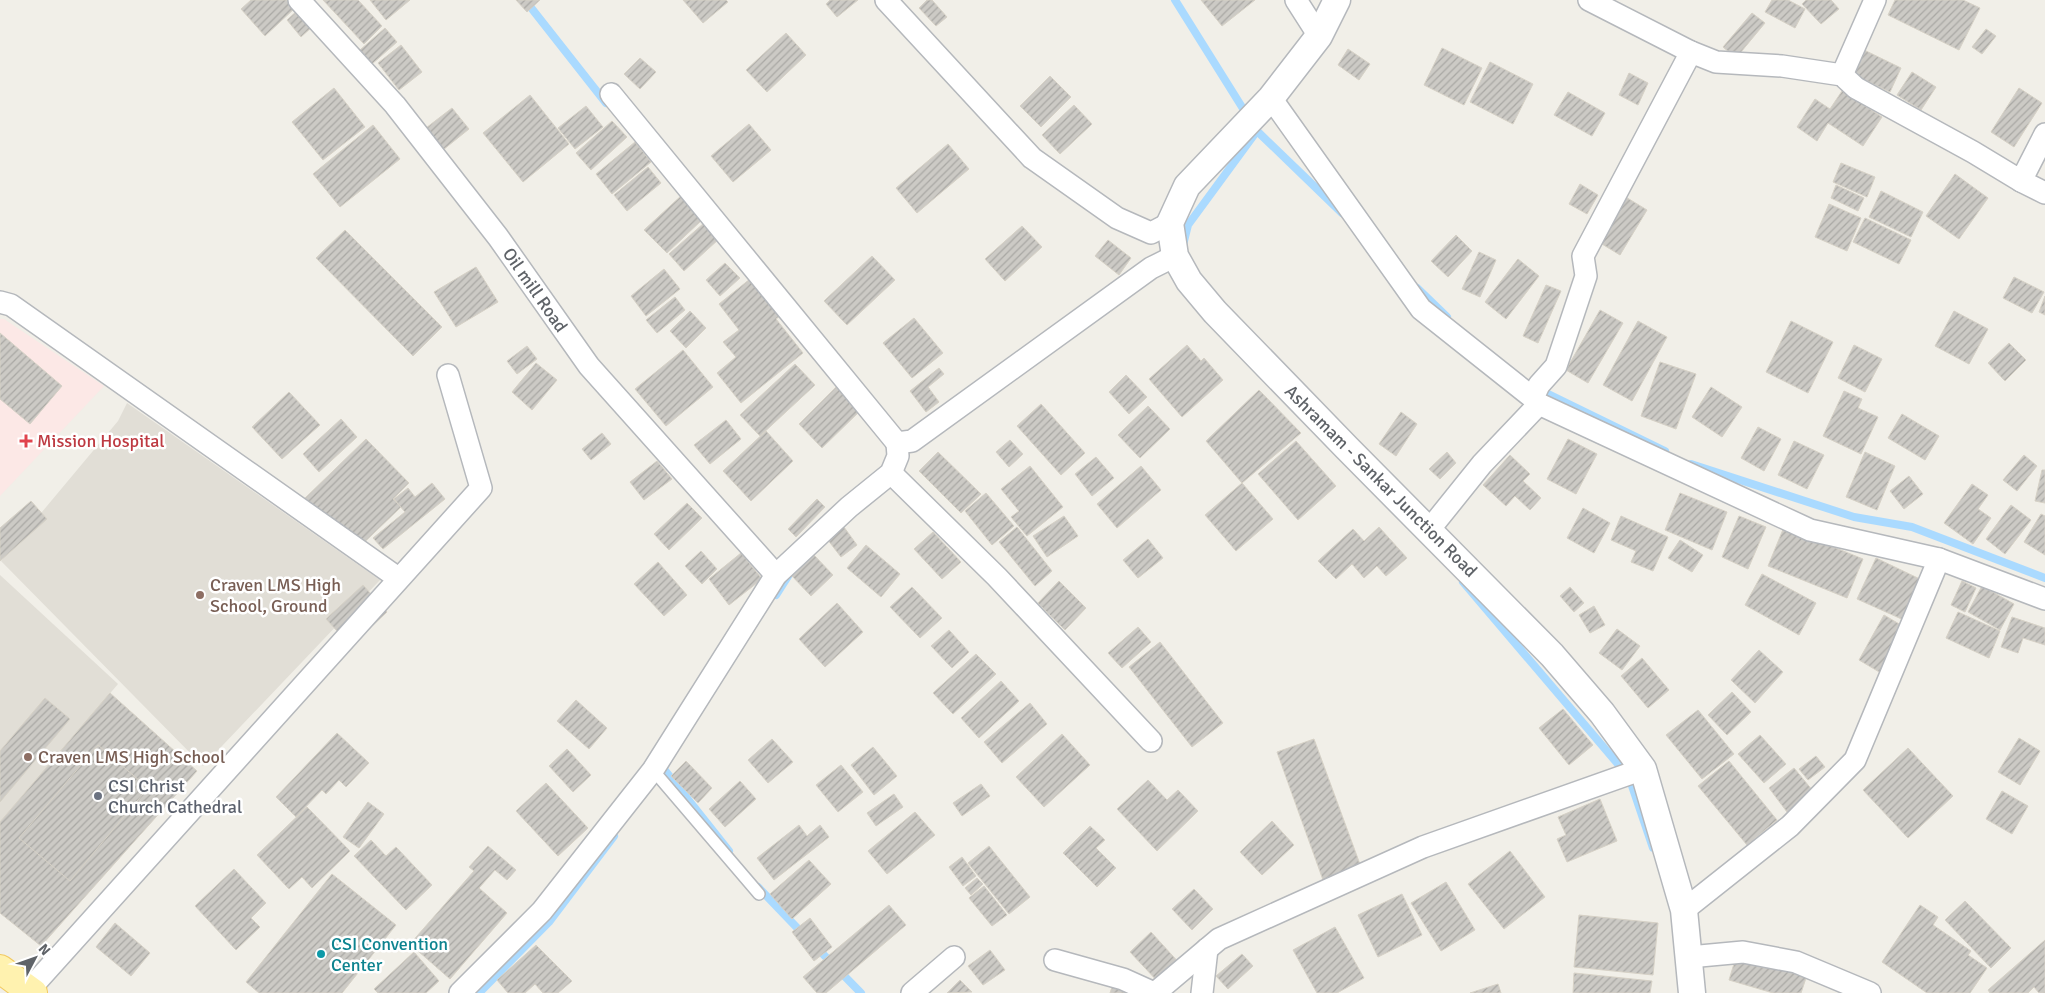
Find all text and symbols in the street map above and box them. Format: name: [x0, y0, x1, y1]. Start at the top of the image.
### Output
street label: Oil mill Road: [498, 244, 572, 336]
street label: Ashramam - Sankar Junction Road: [1280, 380, 1482, 582]
place label: Mission Hospital: [37, 430, 165, 452]
marker: Mission Hospital: [19, 434, 33, 448]
place label: Craven LMS High School, Ground: [210, 574, 341, 617]
marker: Craven LMS High School, Ground: [194, 589, 206, 601]
place label: Craven LMS High School: [38, 746, 225, 768]
marker: Craven LMS High School: [22, 751, 34, 763]
place label: CSI Christ Church Cathedral: [108, 775, 242, 818]
marker: CSI Christ Church Cathedral: [92, 790, 104, 802]
north arrow: [10, 933, 60, 983]
place label: CSI Convention Center: [331, 933, 448, 976]
text: N: [35, 941, 54, 959]
marker: CSI Convention Center: [315, 948, 327, 960]

